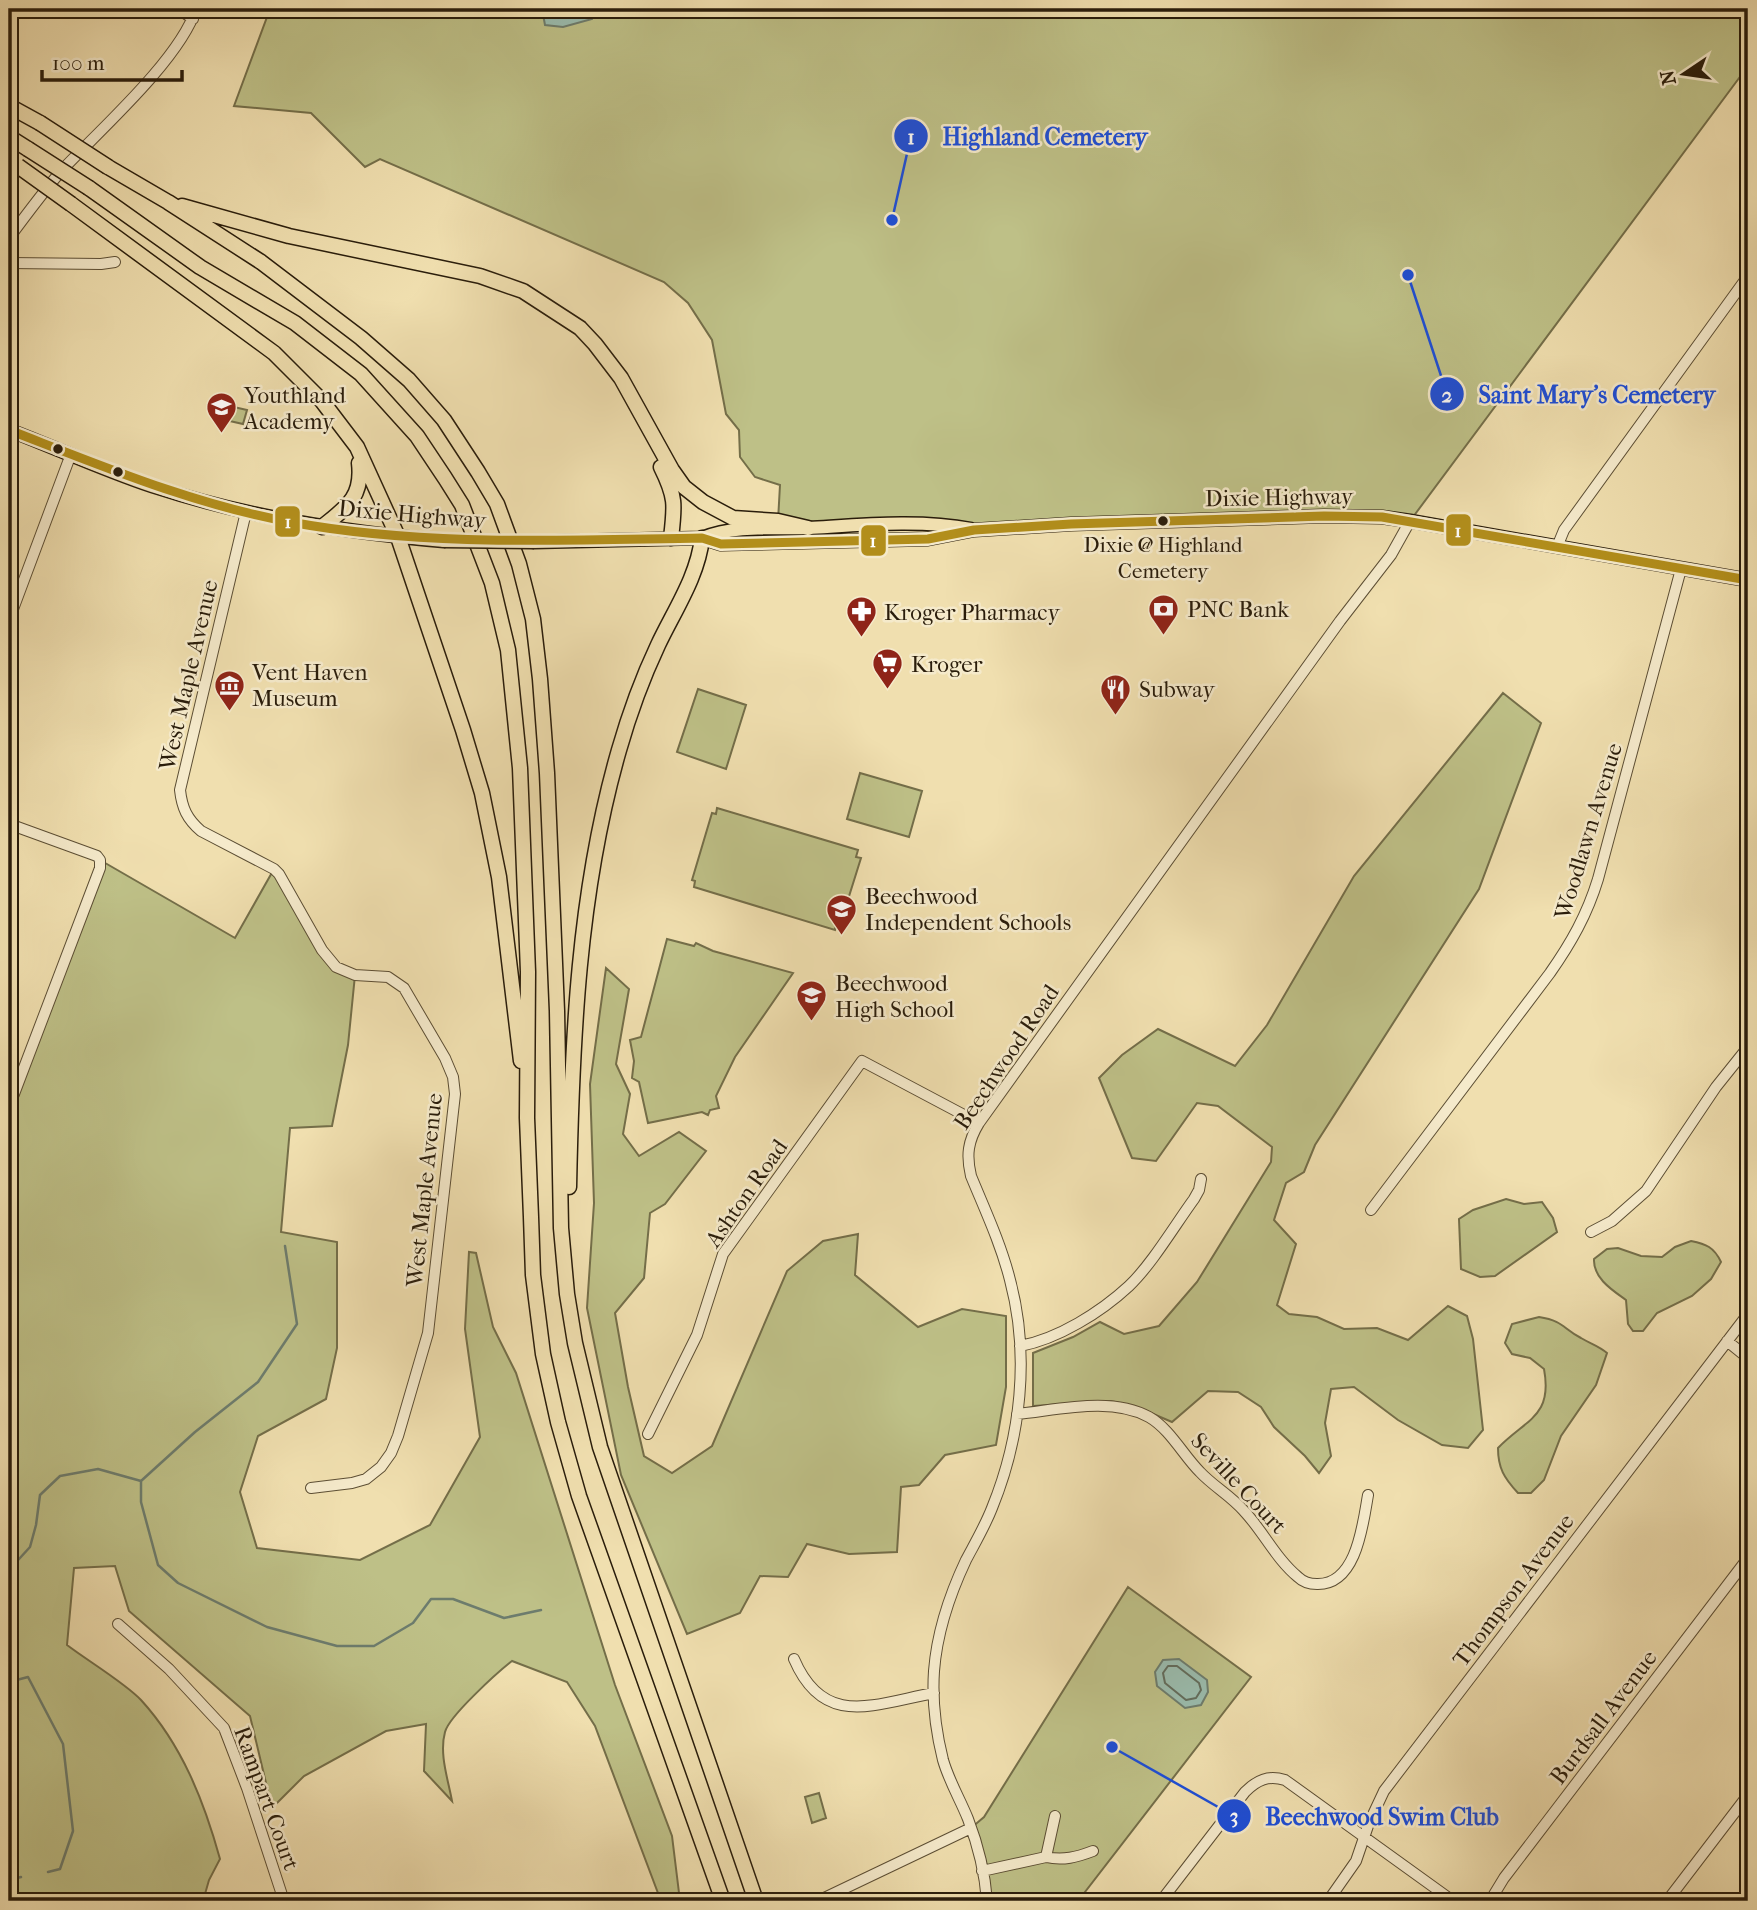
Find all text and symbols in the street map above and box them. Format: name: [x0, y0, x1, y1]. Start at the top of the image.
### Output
scale bar: [42, 38, 182, 82]
north arrow: [1648, 38, 1718, 108]
text: 100 m: [52, 51, 105, 75]
text: N: [1656, 68, 1681, 87]
callout: Highland Cemetery: [894, 114, 1162, 159]
text: Highland Cemetery: [942, 123, 1149, 151]
text: 1: [907, 125, 915, 149]
callout: Saint Mary’s Cemetery: [1430, 372, 1729, 417]
text: Saint Mary’s Cemetery: [1479, 381, 1717, 409]
place label: Youthland Academy: [243, 382, 346, 435]
text: 2: [1442, 383, 1453, 407]
school or university icon: Youthland Academy: [204, 391, 238, 435]
unlabelled marker: [51, 442, 65, 456]
unlabelled marker: [111, 465, 125, 479]
street label: Dixie Highway: [1205, 483, 1354, 512]
street label: Dixie Highway: [337, 495, 488, 534]
line badge: 1: [274, 505, 301, 538]
text: 1: [285, 511, 291, 533]
line badge: 1: [1445, 513, 1472, 547]
marker: Dixie @ Highland Cemetery: [1156, 514, 1170, 528]
text: 1: [1455, 520, 1461, 542]
line badge: 1: [860, 524, 887, 557]
text: 1: [870, 530, 876, 552]
place label: Dixie @ Highland Cemetery: [1083, 533, 1243, 583]
street label: West Maple Avenue: [153, 577, 224, 774]
bank icon: PNC Bank: [1147, 592, 1181, 636]
pharmacy icon: Kroger Pharmacy: [844, 595, 878, 639]
place label: PNC Bank: [1187, 596, 1290, 623]
place label: Kroger Pharmacy: [884, 599, 1060, 626]
supermarket icon: Kroger: [871, 647, 905, 691]
place label: Kroger: [911, 651, 983, 678]
place label: Vent Haven Museum: [251, 659, 368, 712]
museum icon: Vent Haven Museum: [212, 668, 246, 712]
restaurant icon: Subway: [1099, 672, 1133, 716]
place label: Subway: [1139, 676, 1215, 703]
street label: Woodlawn Avenue: [1549, 740, 1628, 924]
place label: Beechwood Independent Schools: [865, 883, 1071, 936]
school or university icon: Beechwood Independent Schools: [825, 892, 859, 936]
place label: Beechwood High School: [835, 970, 955, 1023]
school or university icon: Beechwood High School: [795, 979, 829, 1023]
street label: Beechwood Road: [948, 979, 1065, 1135]
street label: West Maple Avenue: [401, 1092, 448, 1289]
street label: Ashton Road: [699, 1134, 794, 1253]
street label: Seville Court: [1185, 1427, 1292, 1539]
street label: Thompson Avenue: [1447, 1509, 1580, 1672]
street label: Burdsall Avenue: [1544, 1645, 1663, 1790]
street label: Rampart Court: [228, 1723, 305, 1874]
callout: Beechwood Swim Club: [1217, 1794, 1513, 1839]
text: Beechwood Swim Club: [1265, 1803, 1499, 1831]
text: 3: [1230, 1804, 1238, 1828]

